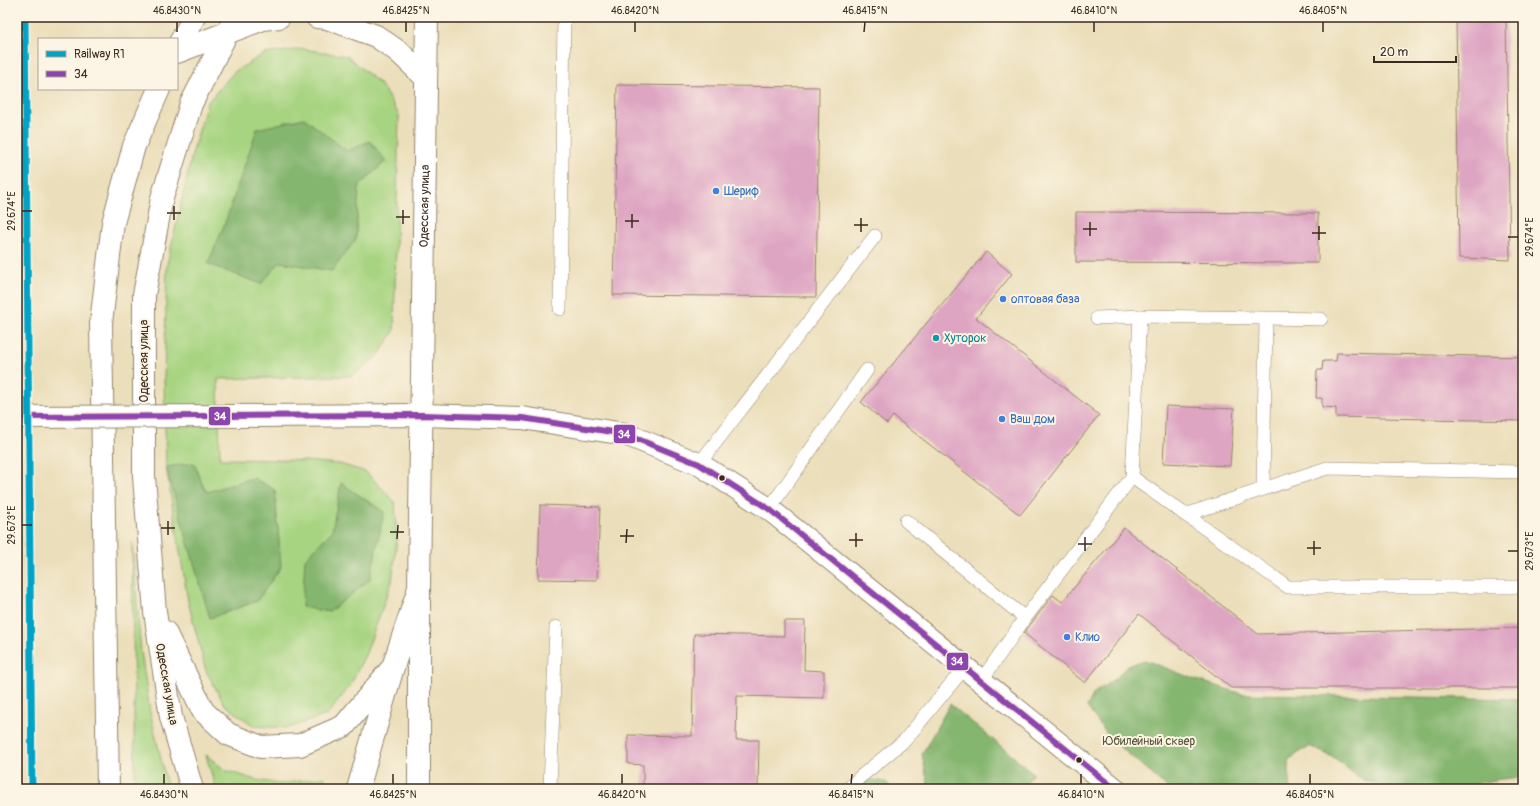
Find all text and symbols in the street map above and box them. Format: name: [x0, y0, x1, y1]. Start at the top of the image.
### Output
text: 46.8430°N: [153, 5, 201, 17]
text: 46.8425°N: [383, 5, 430, 17]
text: 46.8420°N: [611, 5, 659, 17]
text: 46.8415°N: [842, 5, 888, 17]
text: 46.8410°N: [1071, 5, 1118, 17]
text: 46.8405°N: [1299, 5, 1347, 17]
legend: [38, 38, 178, 90]
scale bar: [1374, 38, 1456, 64]
text: 20 m: [1380, 45, 1409, 60]
text: Railway R1: [74, 47, 125, 62]
text: 34: [74, 67, 88, 82]
street label: Одесская улица: [417, 164, 433, 248]
place label: Шериф: [724, 184, 759, 199]
marker: Шериф: [711, 186, 721, 196]
text: 29.674°E: [6, 191, 18, 231]
text: 29.674°E: [1524, 217, 1536, 257]
place label: оптовая база: [1011, 292, 1080, 307]
marker: оптовая база: [998, 294, 1008, 304]
street label: Одесская улица: [137, 319, 152, 402]
place label: Хуторок: [944, 331, 986, 346]
marker: Хуторок: [931, 333, 941, 343]
line badge: 34: [208, 406, 231, 426]
text: 34: [214, 410, 227, 423]
place label: Ваш дом: [1010, 412, 1055, 427]
marker: Ваш дом: [997, 414, 1007, 424]
line badge: 34: [613, 424, 636, 444]
text: 34: [618, 428, 631, 441]
unlabelled marker: [717, 473, 727, 483]
text: 29.673°E: [6, 505, 18, 545]
text: 29.673°E: [1524, 531, 1536, 571]
place label: Клио: [1075, 630, 1101, 645]
marker: Клио: [1062, 632, 1072, 642]
street label: Одесская улица: [152, 642, 181, 727]
line badge: 34: [946, 652, 969, 671]
text: 34: [951, 655, 964, 668]
park label: Юбилейный сквер: [1103, 734, 1196, 749]
unlabelled marker: [1074, 755, 1084, 765]
text: 46.8430°N: [140, 789, 188, 801]
text: 46.8425°N: [370, 789, 417, 801]
text: 46.8420°N: [598, 789, 646, 801]
text: 46.8415°N: [828, 789, 874, 801]
text: 46.8410°N: [1058, 789, 1105, 801]
text: 46.8405°N: [1286, 789, 1334, 801]

